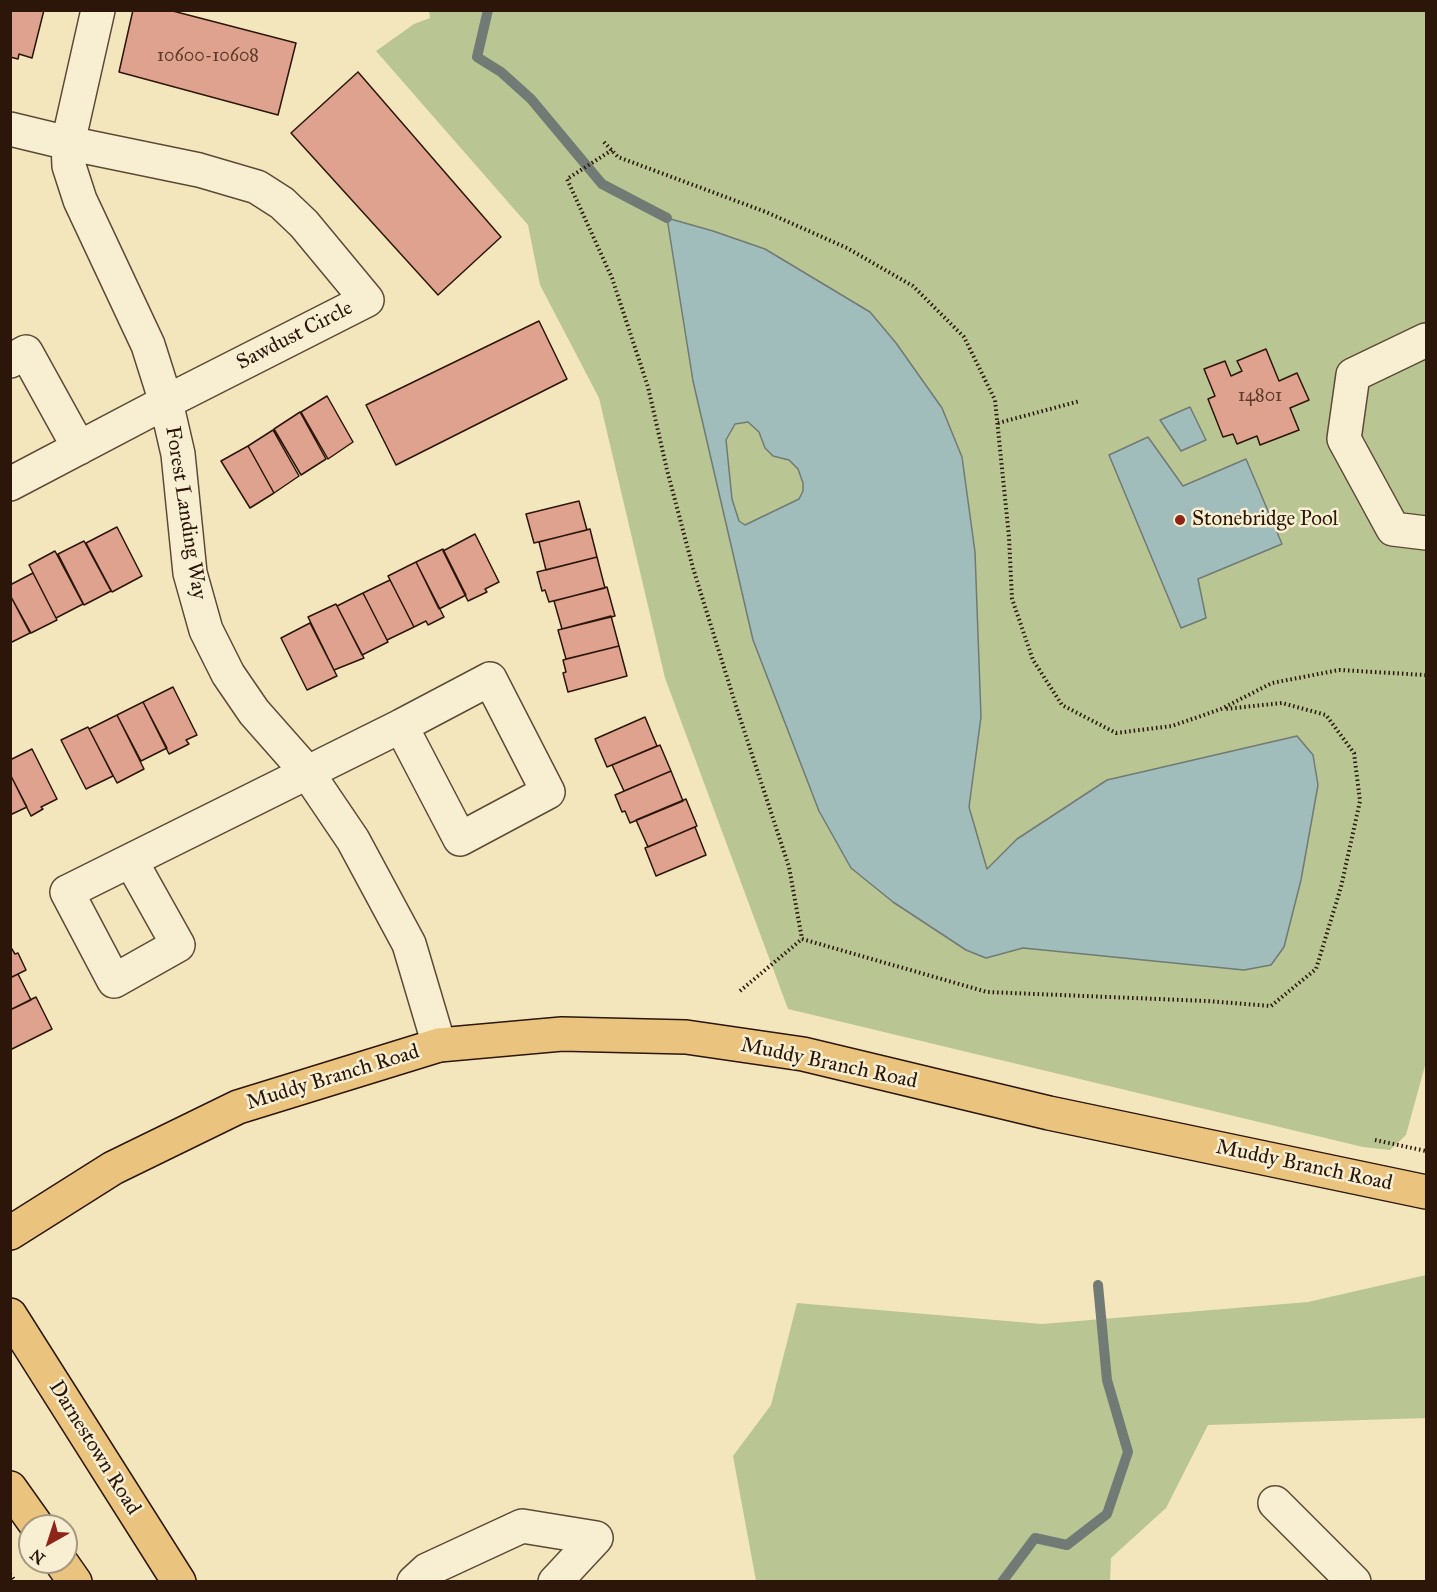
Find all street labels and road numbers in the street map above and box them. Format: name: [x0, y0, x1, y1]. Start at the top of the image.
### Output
street label: Sawdust Circle: [233, 296, 357, 376]
street label: Forest Landing Way: [159, 425, 211, 601]
street label: Muddy Branch Road: [739, 1033, 919, 1095]
street label: Muddy Branch Road: [243, 1040, 423, 1116]
street label: Muddy Branch Road: [1214, 1135, 1394, 1197]
street label: Darnestown Road: [43, 1376, 145, 1520]

